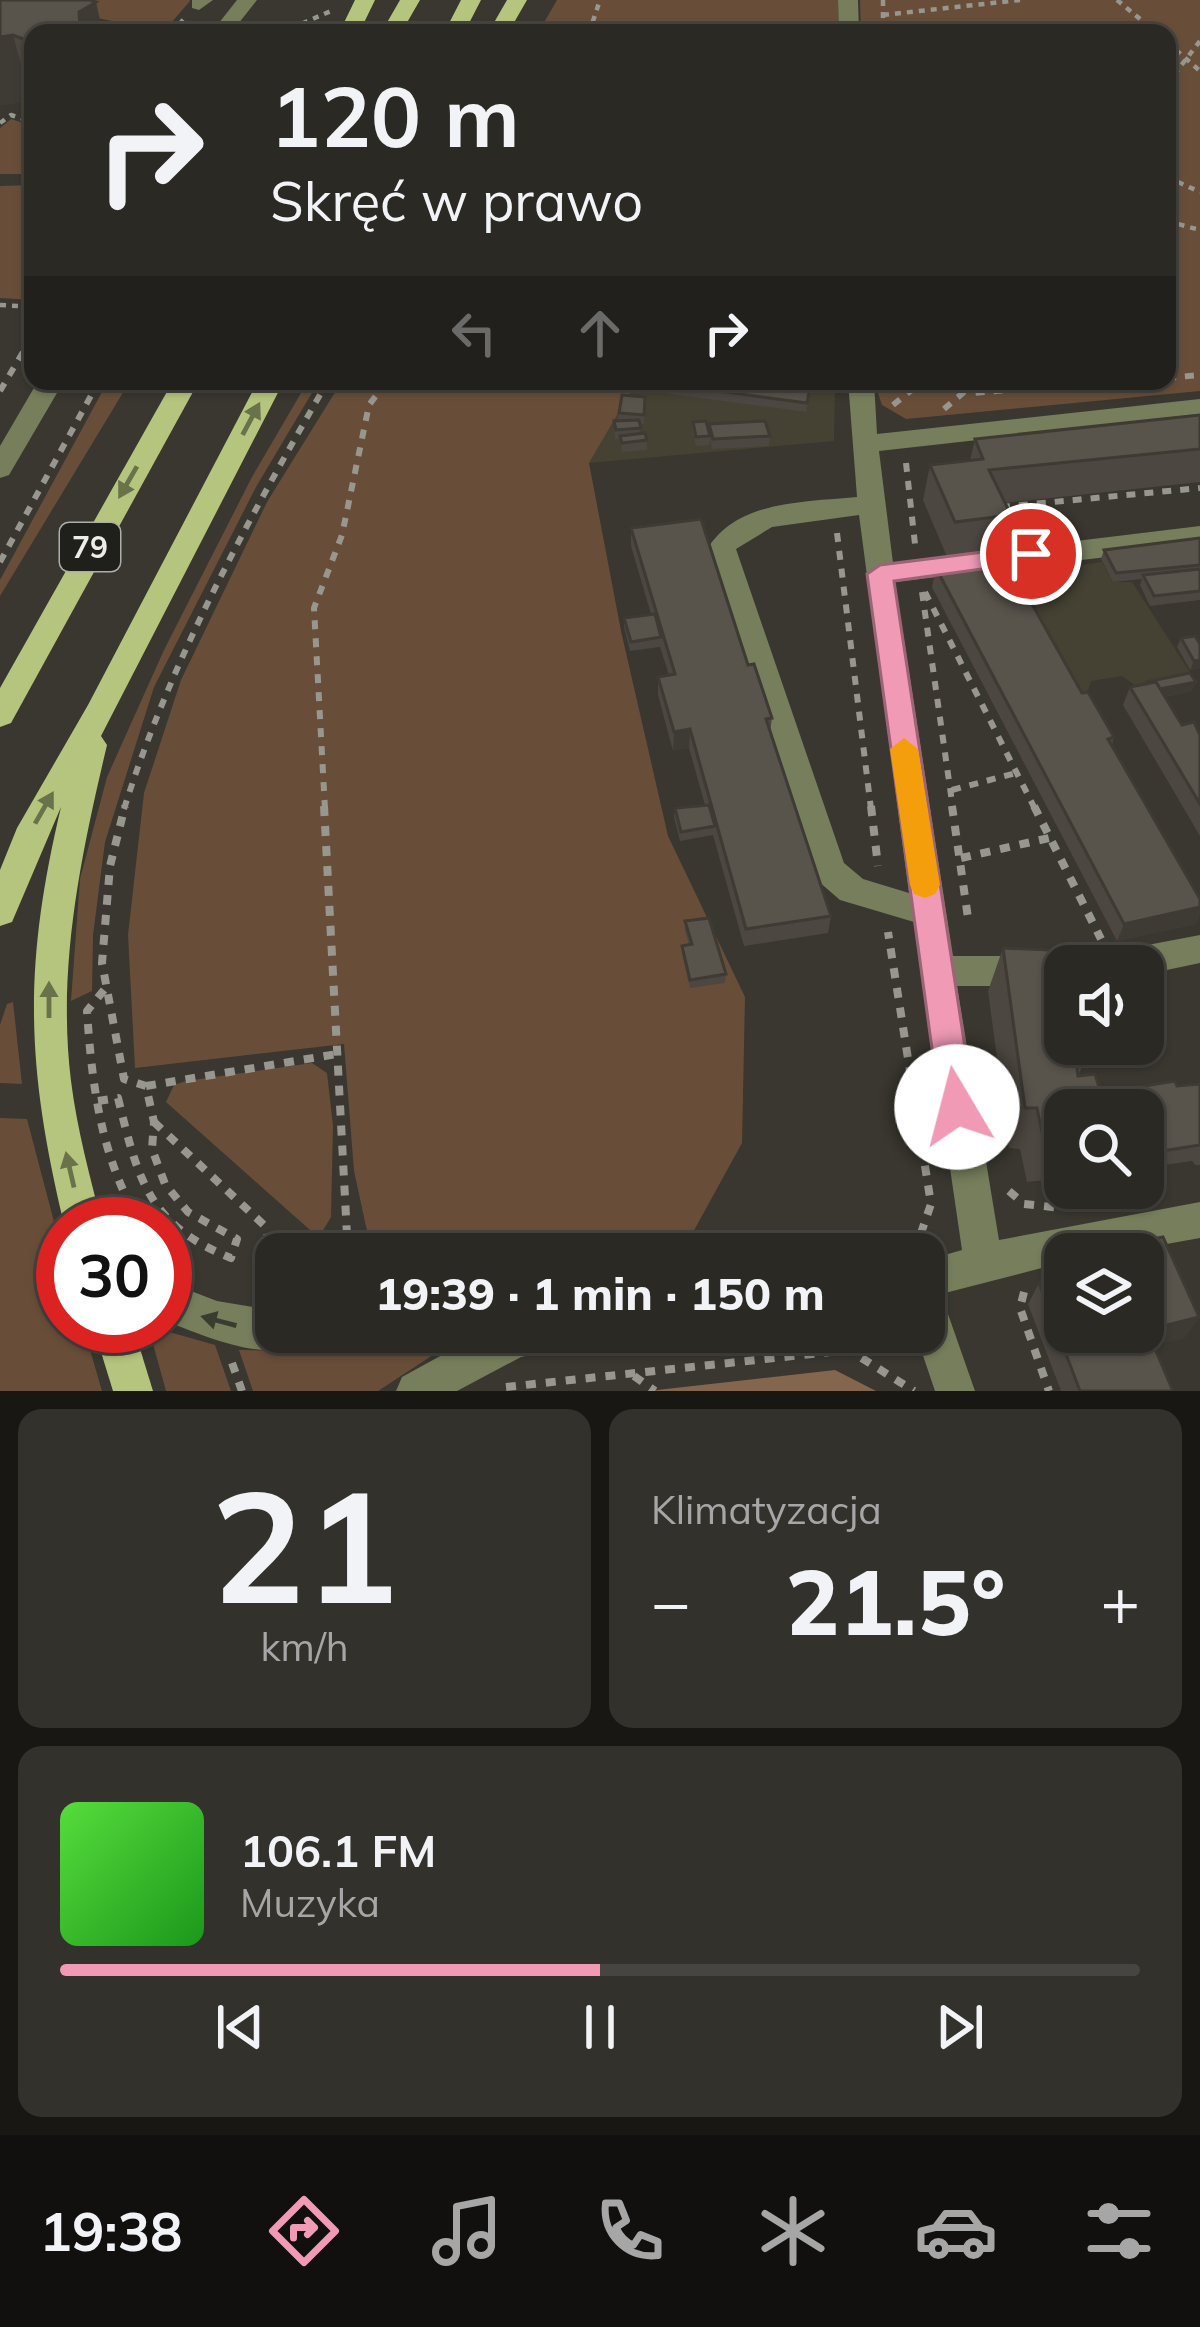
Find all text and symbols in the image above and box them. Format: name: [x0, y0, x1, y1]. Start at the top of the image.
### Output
text: 120 m: [270, 63, 520, 168]
icon: right: [72, 72, 228, 228]
text: Skręć w prawo: [270, 167, 643, 235]
icon: left: [441, 300, 507, 366]
icon: ahead: [567, 300, 633, 366]
icon: right: [693, 300, 759, 366]
one-way arrow: [240, 402, 261, 437]
one-way arrow: [118, 465, 139, 499]
pin: [980, 503, 1082, 605]
icon: arrive: [998, 521, 1064, 587]
road number: 79: [60, 523, 120, 571]
one-way arrow: [33, 792, 54, 825]
map controls: [1044, 945, 1164, 1353]
button: sound: [1044, 945, 1164, 1065]
one-way arrow: [39, 980, 59, 1018]
position arrow: [894, 1044, 1020, 1170]
button: search: [1044, 1089, 1164, 1209]
one-way arrow: [60, 1151, 79, 1189]
speed limit sign: 30: [36, 1197, 192, 1353]
button: layers: [1044, 1233, 1164, 1353]
text: 19:39 · 1 min · 150 m: [375, 1265, 825, 1321]
one-way arrow: [201, 1311, 238, 1330]
text: 21: [211, 1446, 398, 1642]
text: Klimatyzacja: [651, 1485, 882, 1534]
text: 21.5°: [786, 1545, 1005, 1658]
text: −: [651, 1560, 691, 1643]
text: +: [1100, 1560, 1140, 1643]
text: km/h: [260, 1622, 349, 1671]
text: 106.1 FM: [240, 1822, 436, 1878]
text: Muzyka: [240, 1878, 380, 1927]
icon: previous: [207, 1994, 273, 2060]
icon: pause: [567, 1994, 633, 2060]
icon: next: [927, 1994, 993, 2060]
icon: directions: [262, 2189, 346, 2273]
icon: music: [425, 2189, 509, 2273]
icon: phone: [588, 2189, 672, 2273]
icon: climate: [751, 2189, 835, 2273]
icon: car: [914, 2189, 998, 2273]
icon: filters: [1077, 2189, 1161, 2273]
text: 19:38: [40, 2197, 183, 2265]

